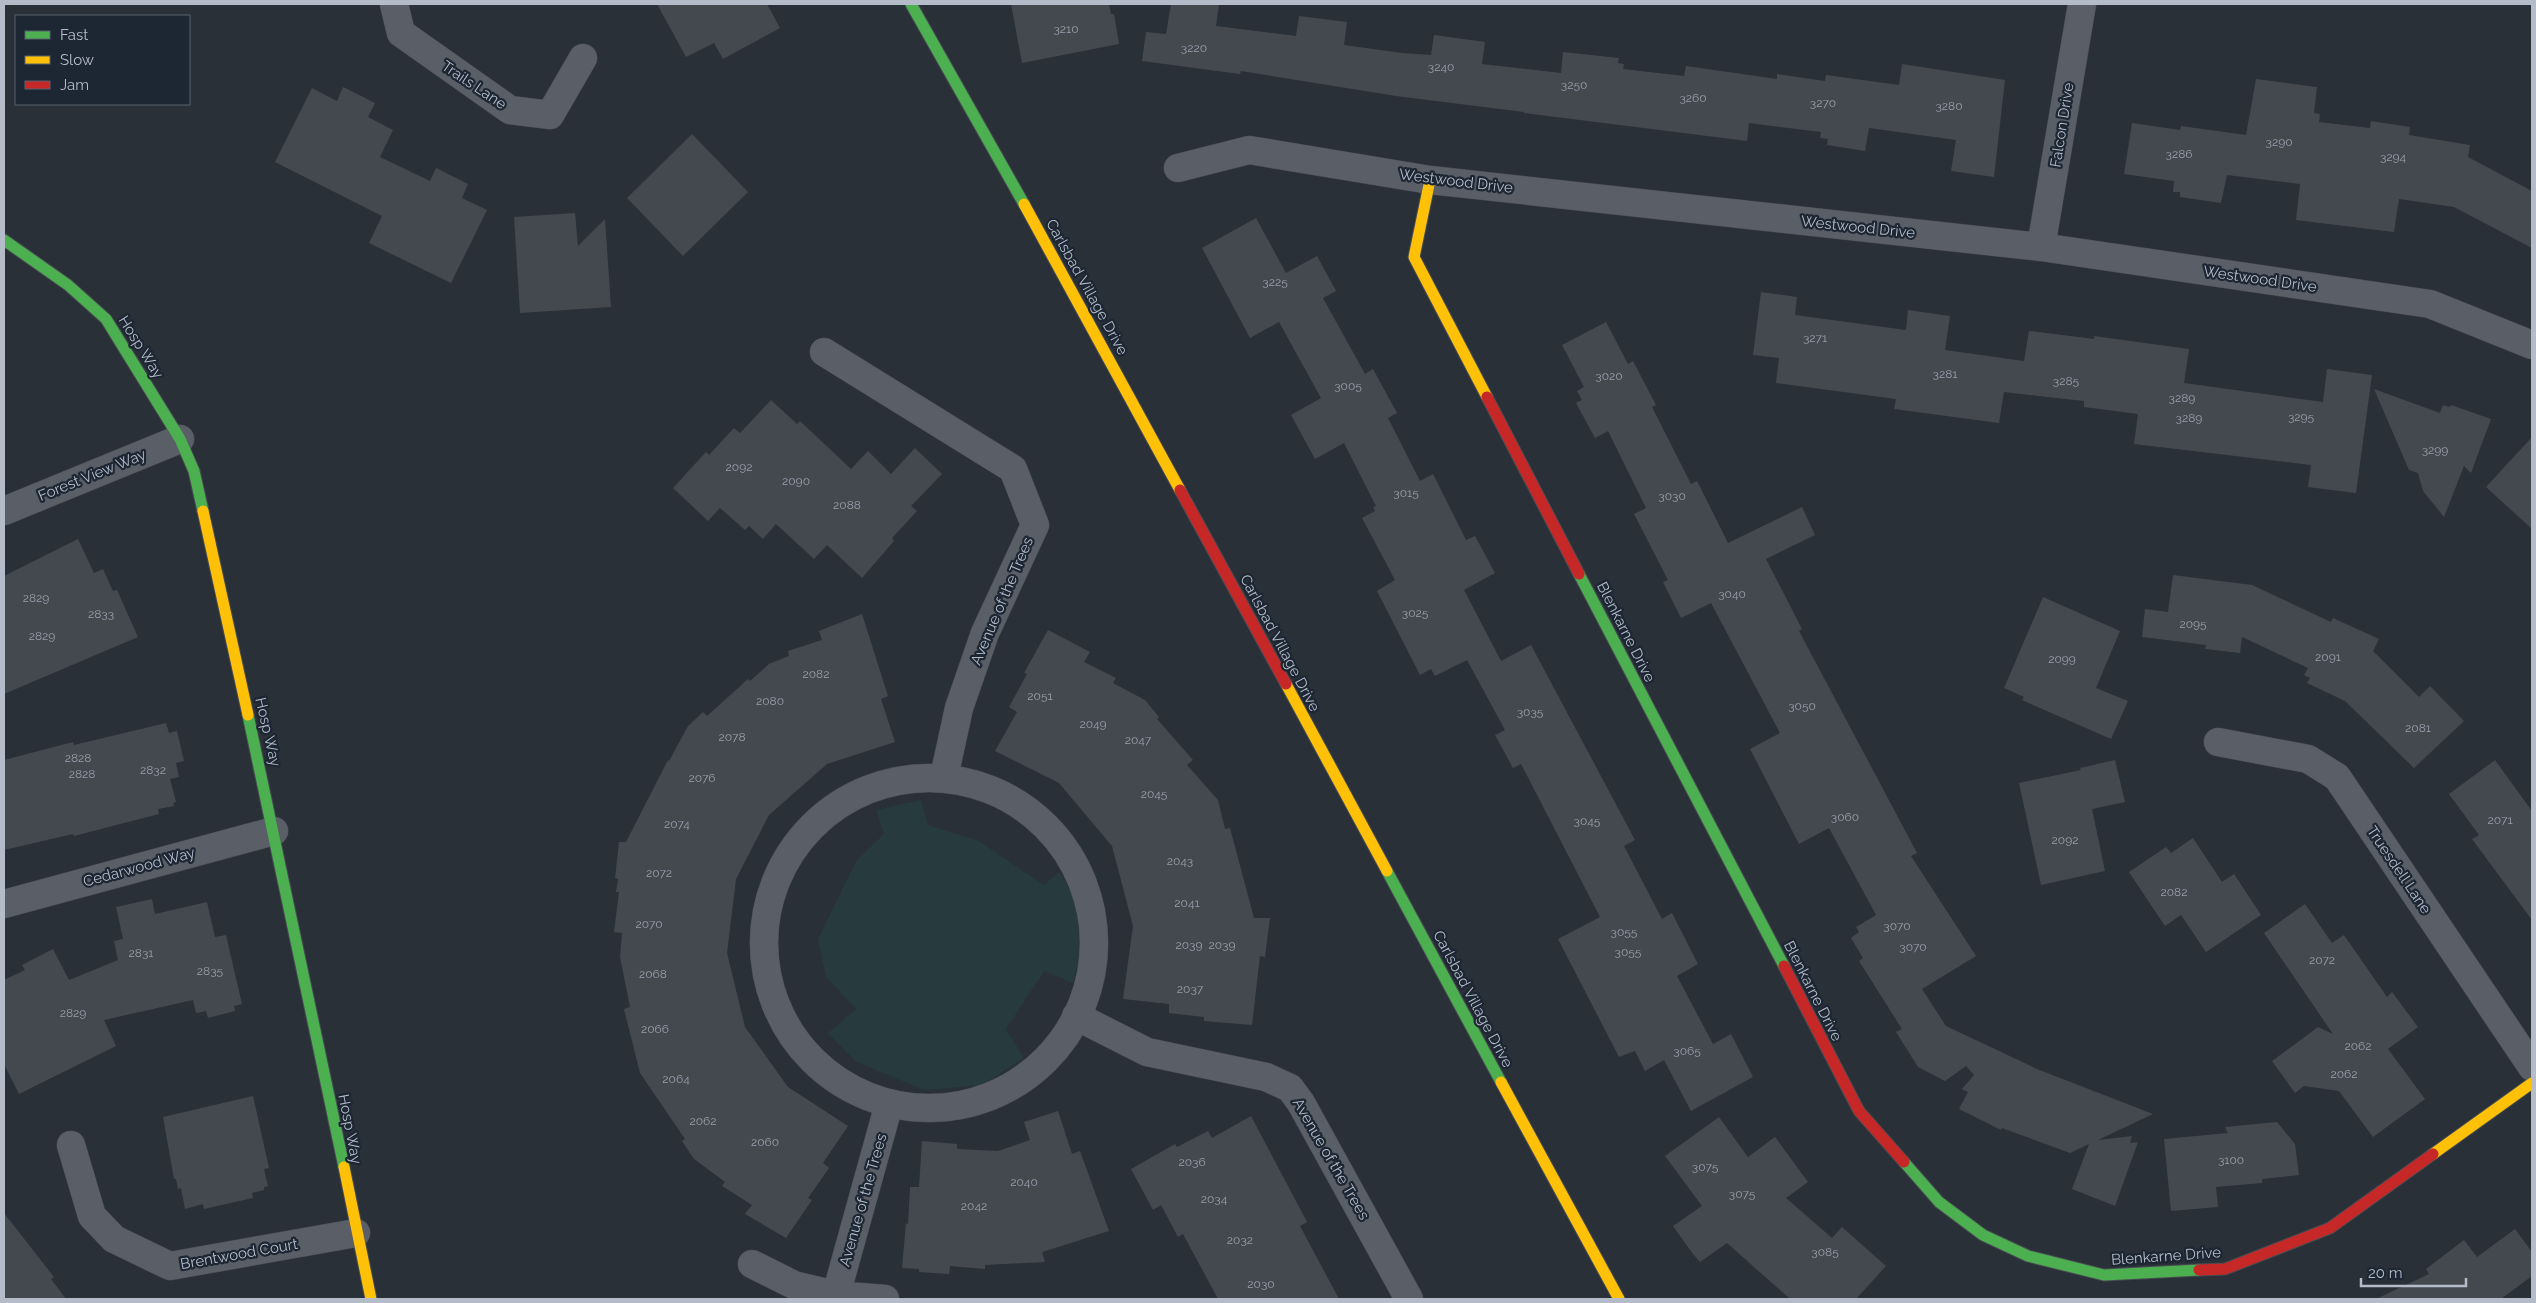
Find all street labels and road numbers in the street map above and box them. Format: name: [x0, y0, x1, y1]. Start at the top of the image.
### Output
street label: Trails Lane: [438, 57, 510, 113]
street label: Falcon Drive: [2046, 81, 2078, 169]
street label: Westwood Drive: [1398, 165, 1514, 197]
street label: Westwood Drive: [1800, 212, 1916, 242]
street label: Carlsbad Village Drive: [1042, 216, 1132, 358]
street label: Westwood Drive: [2202, 262, 2318, 296]
street label: Hosp Way: [115, 312, 167, 382]
street label: Forest View Way: [35, 445, 149, 505]
street label: Avenue of the Trees: [967, 534, 1037, 668]
street label: Carlsbad Village Drive: [1236, 571, 1324, 715]
street label: Blenkarne Drive: [1593, 579, 1659, 685]
street label: Hosp Way: [251, 696, 285, 768]
street label: Truesdell Lane: [2363, 823, 2435, 918]
street label: Cedarwood Way: [81, 843, 197, 891]
street label: Carlsbad Village Drive: [1429, 927, 1517, 1071]
street label: Blenkarne Drive: [1780, 938, 1846, 1044]
street label: Hosp Way: [334, 1093, 366, 1165]
street label: Avenue of the Trees: [1289, 1095, 1373, 1223]
street label: Avenue of the Trees: [835, 1132, 891, 1268]
street label: Brentwood Court: [179, 1235, 299, 1273]
street label: Blenkarne Drive: [2110, 1243, 2222, 1269]

